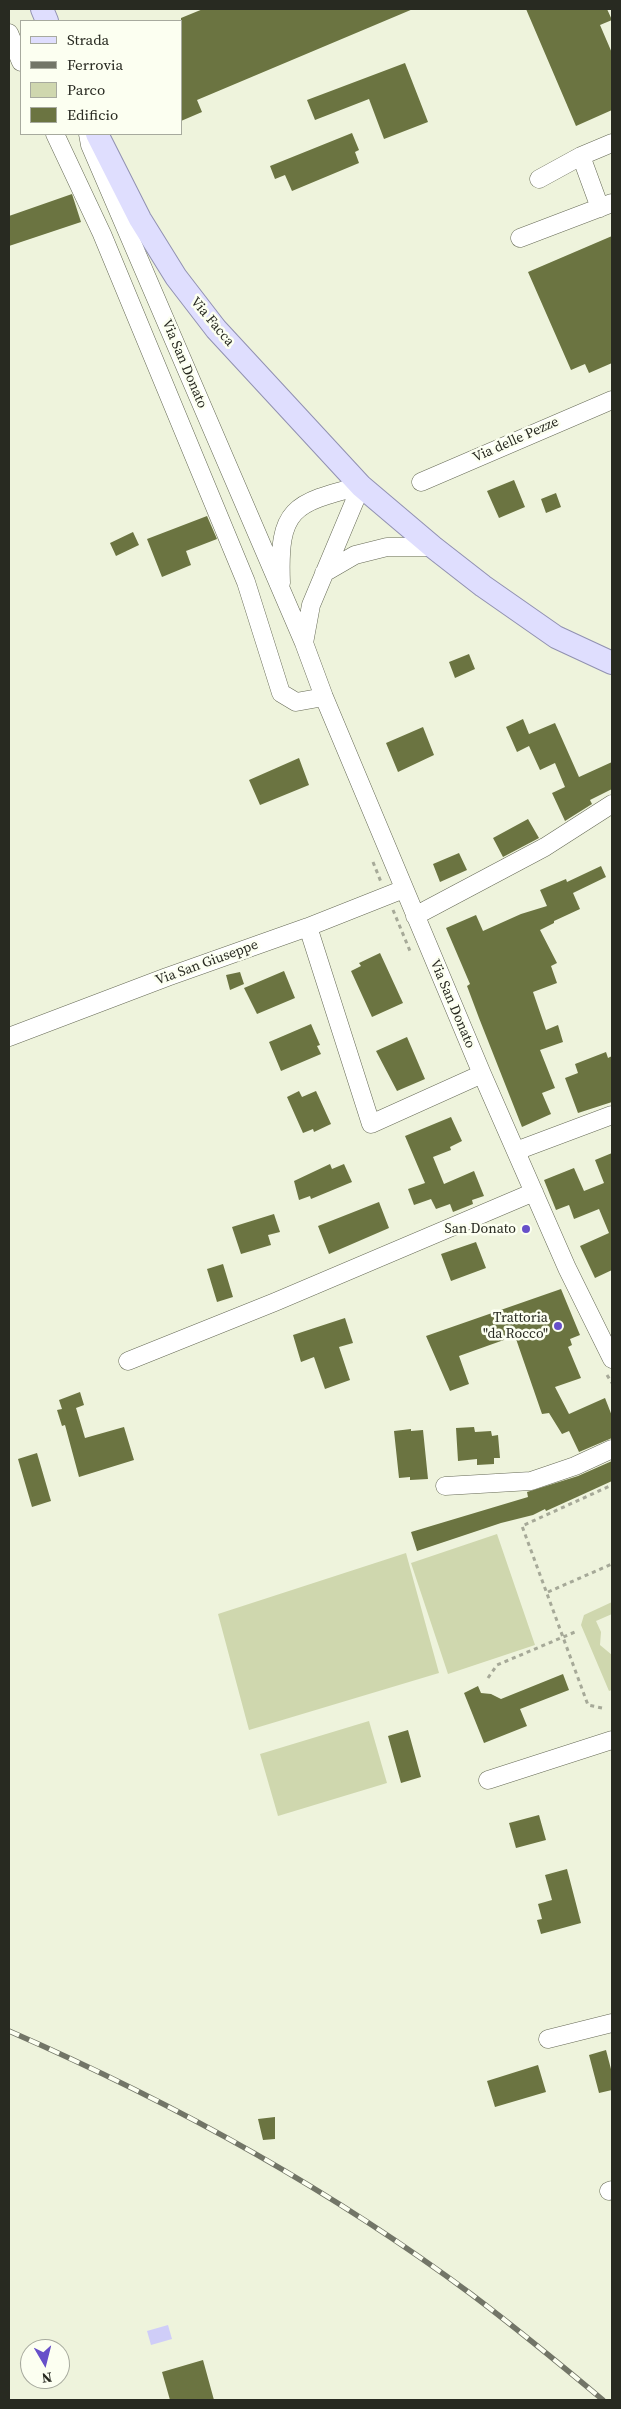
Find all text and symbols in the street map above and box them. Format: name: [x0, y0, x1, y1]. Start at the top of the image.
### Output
legend: [20, 20, 182, 135]
text: Strada: [67, 29, 109, 50]
text: Ferrovia: [67, 54, 123, 75]
text: Parco: [67, 79, 105, 100]
text: Edificio: [67, 104, 118, 125]
street label: Via Facca: [187, 294, 237, 350]
street label: Via San Donato: [158, 317, 210, 411]
street label: Via delle Pezze: [470, 414, 562, 466]
street label: Via San Giuseppe: [153, 937, 261, 989]
street label: Via San Donato: [426, 957, 478, 1051]
place label: San Donato: [445, 1221, 516, 1237]
marker: San Donato: [520, 1223, 532, 1235]
place label: Trattoria "da Rocco": [483, 1310, 548, 1342]
marker: Trattoria "da Rocco": [552, 1320, 564, 1332]
north arrow: [20, 2339, 70, 2389]
text: N: [41, 2367, 53, 2388]

